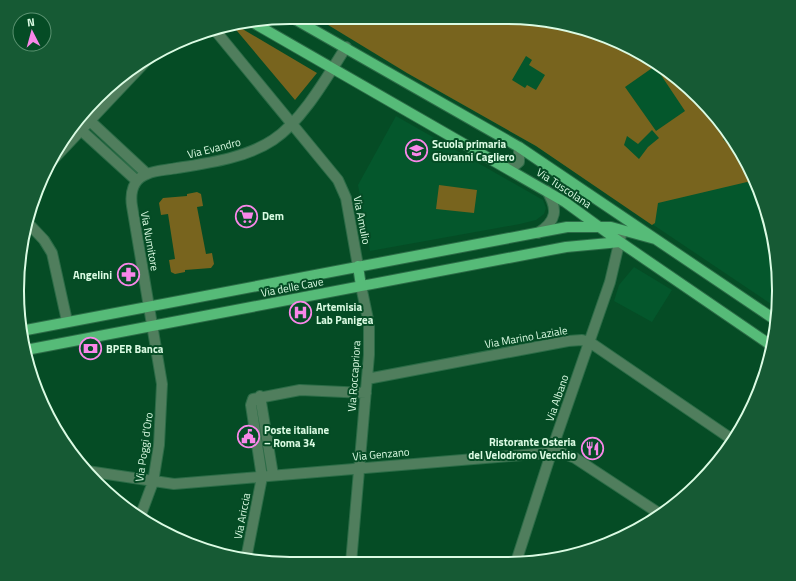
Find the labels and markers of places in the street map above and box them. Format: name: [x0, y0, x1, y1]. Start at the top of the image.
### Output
place label: Scuola primaria Giovanni Cagliero: [432, 136, 515, 165]
school or university icon: Scuola primaria Giovanni Cagliero: [404, 137, 430, 163]
supermarket icon: Dem: [234, 203, 260, 229]
place label: Dem: [262, 208, 284, 224]
pharmacy icon: Angelini: [115, 262, 141, 288]
place label: Angelini: [73, 267, 112, 283]
place label: Artemisia Lab Panigea: [316, 299, 374, 328]
hospital icon: Artemisia Lab Panigea: [287, 300, 313, 326]
bank icon: BPER Banca: [78, 336, 104, 362]
place label: BPER Banca: [106, 341, 164, 357]
place label: Poste italiane – Roma 34: [264, 422, 330, 451]
public building icon: Poste italiane – Roma 34: [236, 423, 262, 449]
place label: Ristorante Osteria del Velodromo Vecchio: [468, 434, 576, 463]
restaurant icon: Ristorante Osteria del Velodromo Vecchio: [579, 435, 605, 461]

